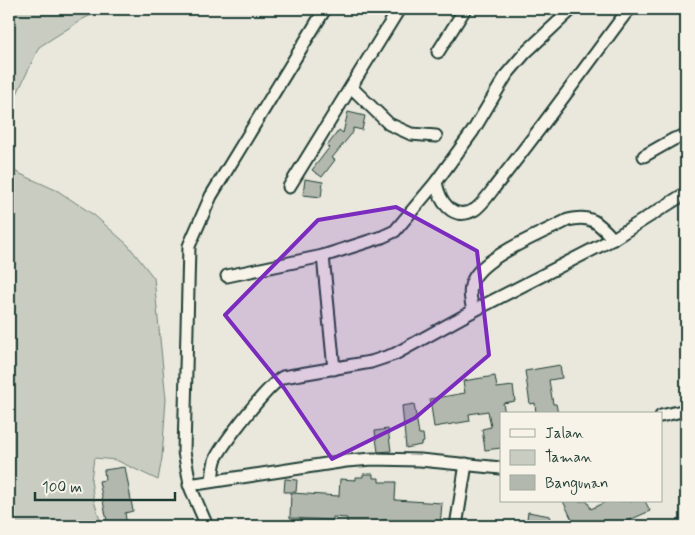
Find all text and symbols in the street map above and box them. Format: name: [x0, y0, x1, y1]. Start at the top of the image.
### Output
legend: [500, 412, 662, 502]
text: Jalan: [545, 424, 584, 444]
text: Taman: [545, 448, 593, 468]
scale bar: [35, 470, 175, 502]
text: Bangunan: [545, 474, 608, 495]
text: 100 m: [42, 478, 82, 498]

